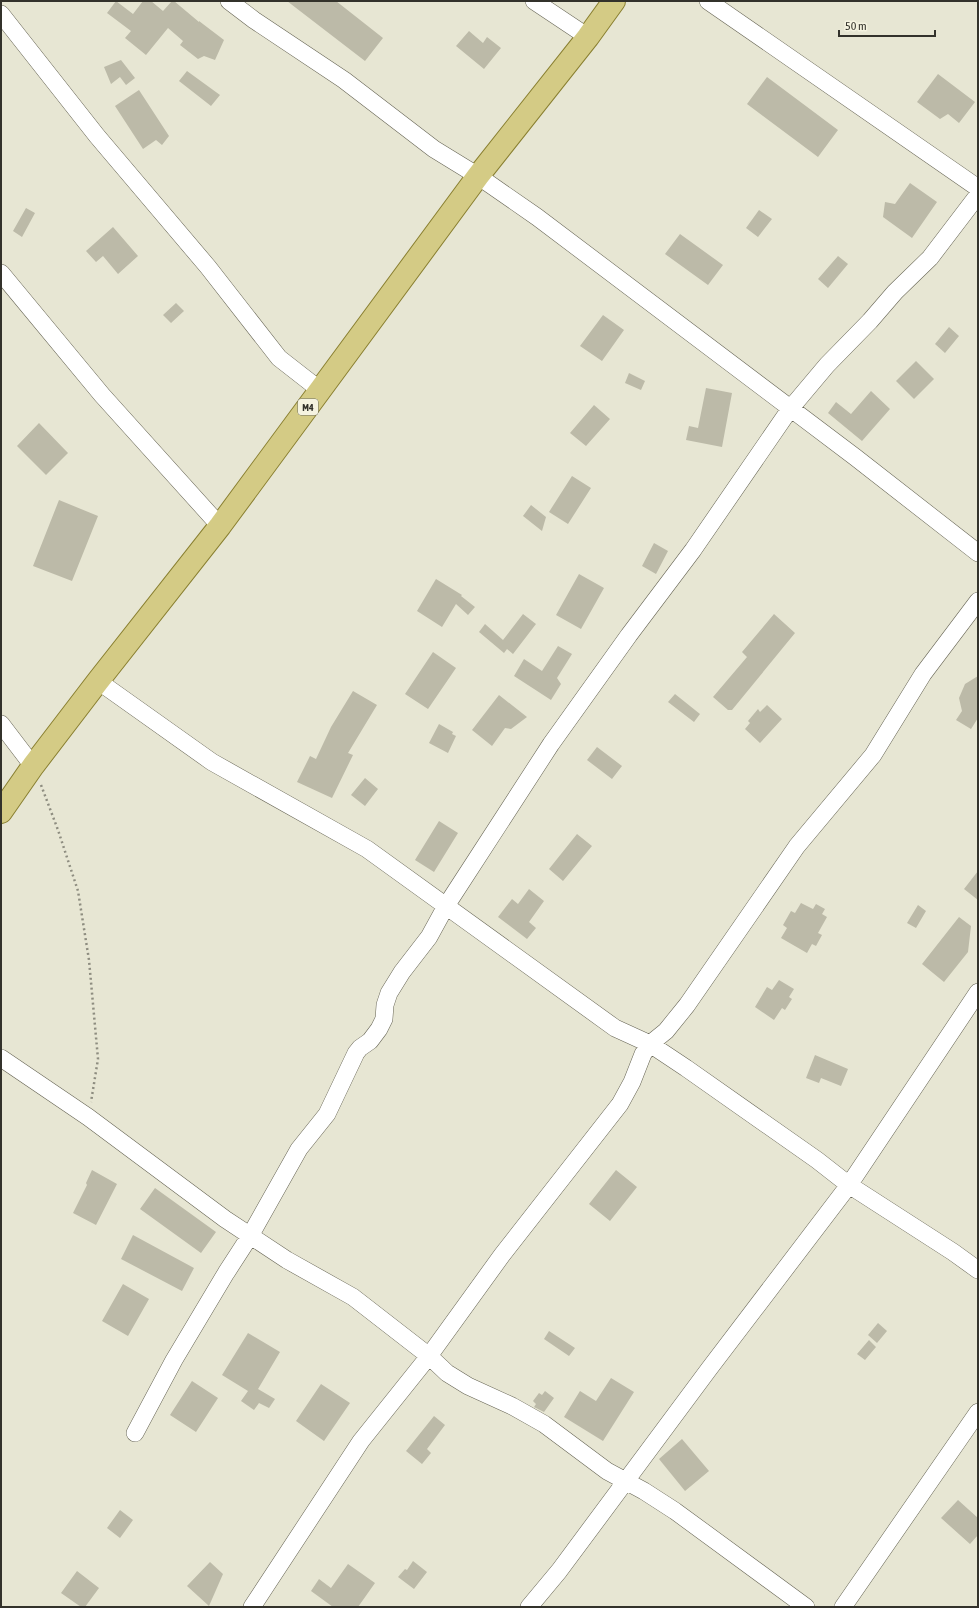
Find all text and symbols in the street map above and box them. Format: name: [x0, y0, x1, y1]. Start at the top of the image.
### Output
scale bar: [839, 12, 935, 38]
text: 50 m: [845, 19, 867, 33]
road number: M4: [298, 399, 318, 415]

